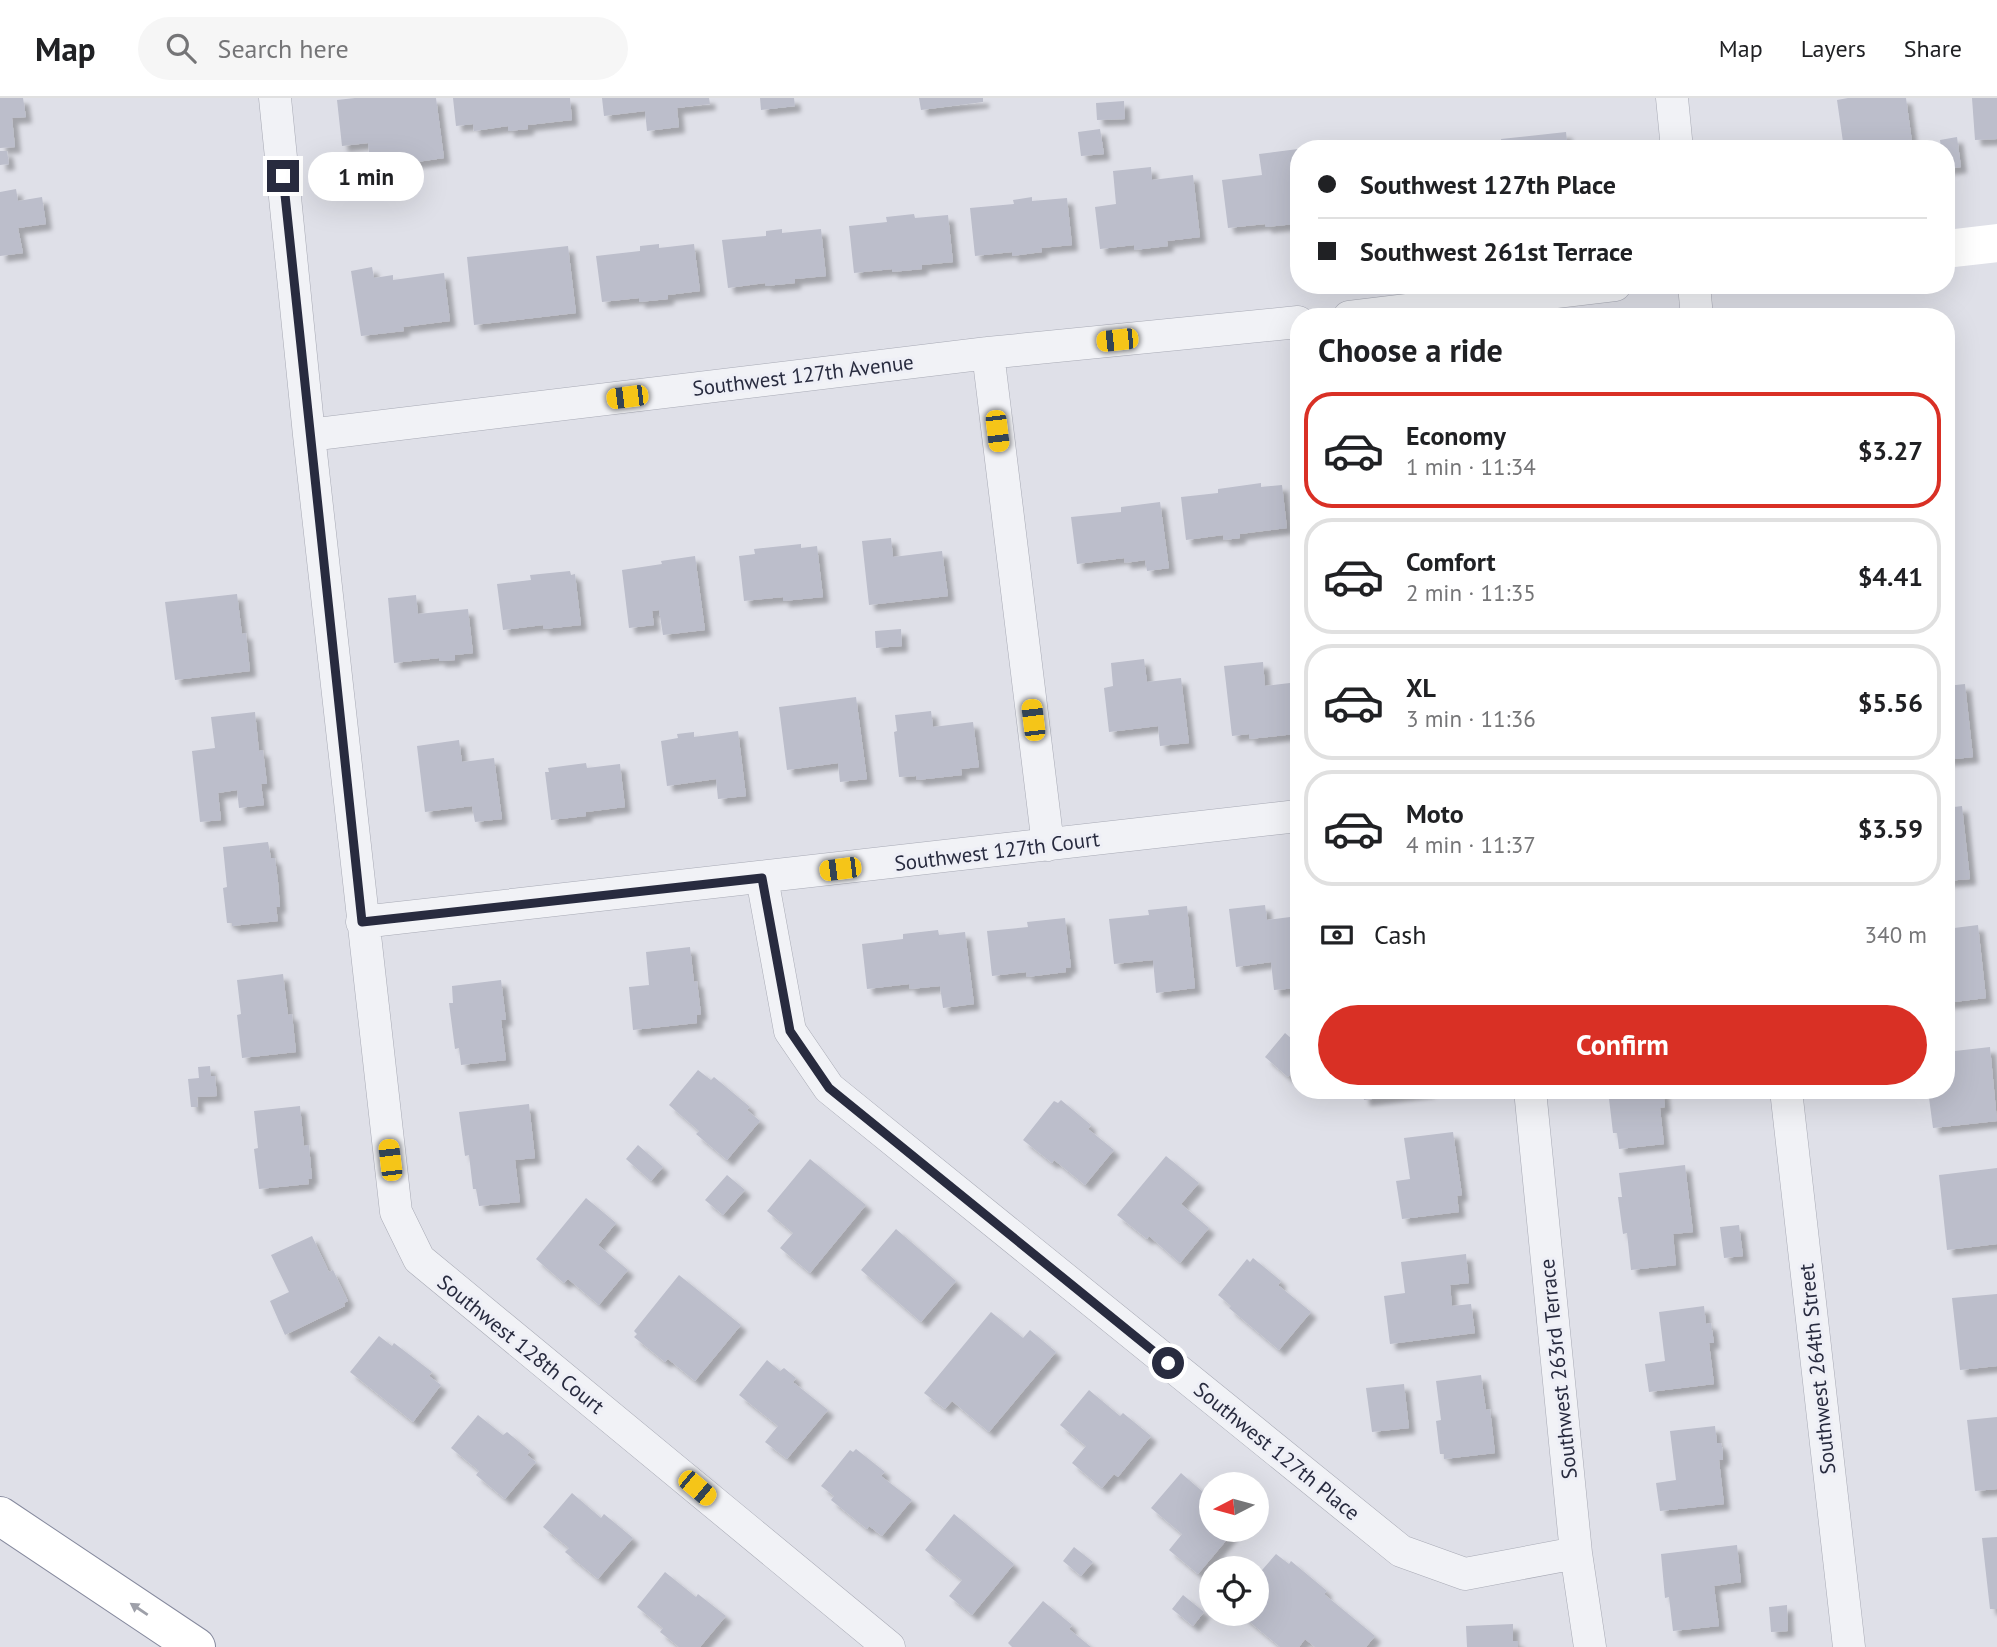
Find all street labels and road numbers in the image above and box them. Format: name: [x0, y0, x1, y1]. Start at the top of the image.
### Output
street label: Southwest 127th Avenue: [691, 348, 915, 402]
street label: Southwest 127th Court: [893, 825, 1101, 877]
street label: Southwest 263rd Terrace: [1533, 1257, 1583, 1481]
street label: Southwest 264th Street: [1792, 1262, 1842, 1476]
street label: Southwest 128th Court: [432, 1268, 610, 1420]
street label: Southwest 127th Place: [1189, 1376, 1365, 1526]

